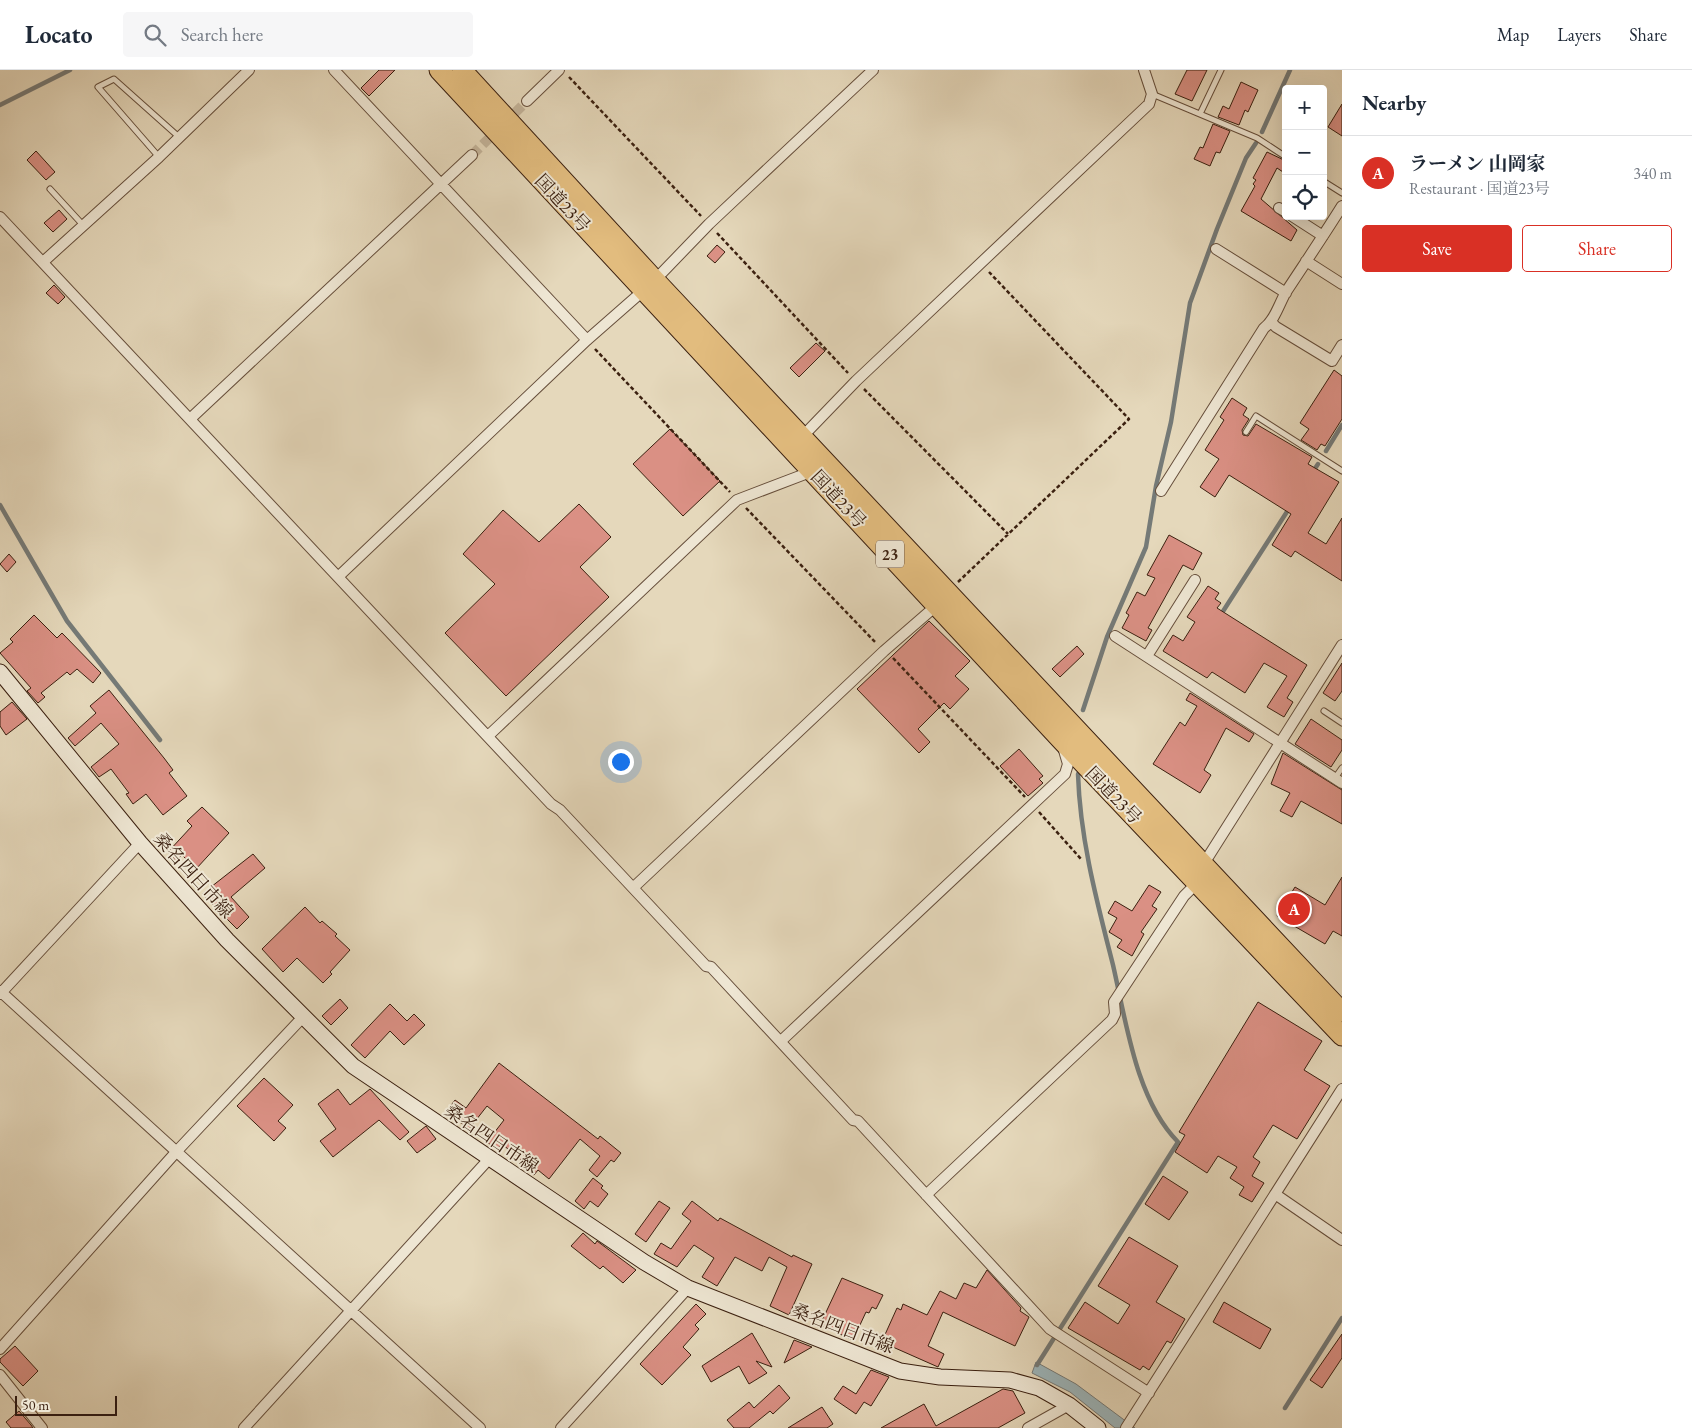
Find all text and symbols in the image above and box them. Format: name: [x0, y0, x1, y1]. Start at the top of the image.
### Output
search box: [123, 12, 473, 57]
text: Locato: [25, 19, 93, 50]
icon: search: [141, 21, 169, 49]
text: Search here: [181, 22, 263, 47]
text: Map: [1497, 23, 1529, 46]
text: Layers: [1557, 23, 1601, 46]
text: Share: [1629, 23, 1667, 46]
map controls: [1282, 85, 1327, 220]
button: +: [1282, 85, 1327, 130]
text: Nearby: [1362, 89, 1426, 116]
button: −: [1282, 130, 1327, 175]
text: ラーメン 山岡家: [1409, 151, 1546, 176]
text: A: [1372, 163, 1384, 184]
text: 340 m: [1633, 163, 1672, 184]
street label: 国道23号: [530, 169, 596, 237]
button: locate: [1282, 175, 1327, 220]
text: Restaurant · 国道23号: [1409, 178, 1550, 199]
button: Save: [1362, 225, 1512, 272]
button: Share: [1522, 225, 1672, 272]
street label: 国道23号: [806, 465, 872, 533]
road number: 23: [876, 540, 904, 568]
your location: [608, 749, 634, 775]
street label: 国道23号: [1081, 761, 1147, 829]
street label: 桑名四日市線: [149, 827, 239, 923]
pin: A: [1278, 890, 1310, 928]
street label: 桑名四日市線: [441, 1098, 543, 1178]
street label: 桑名四日市線: [788, 1298, 898, 1358]
scale bar: [15, 1393, 118, 1416]
text: 50 m: [22, 1396, 49, 1414]

